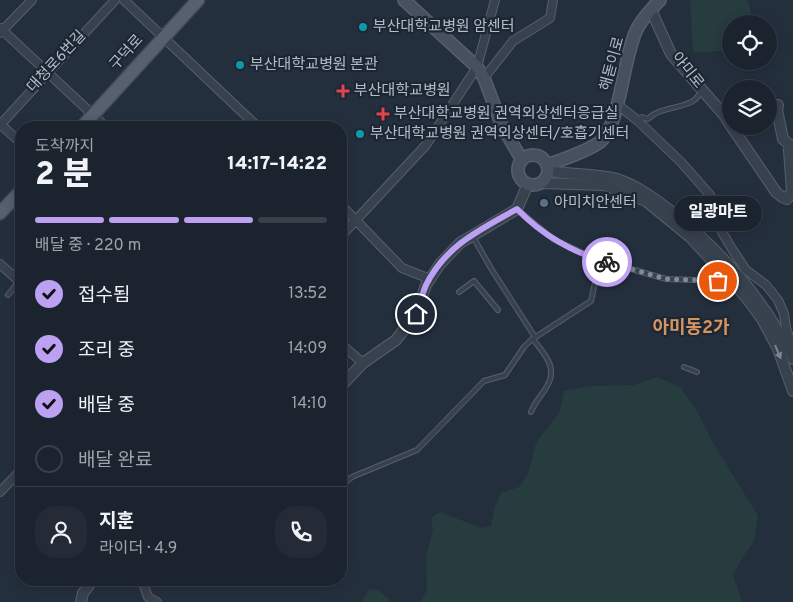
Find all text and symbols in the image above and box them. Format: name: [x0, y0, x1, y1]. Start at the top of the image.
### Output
map controls: [722, 15, 777, 135]
button: locate: [722, 15, 777, 70]
place label: 부산대학교병원 암센터: [373, 17, 515, 37]
marker: 부산대학교병원 암센터: [357, 21, 369, 33]
street label: 대청로6번길: [23, 27, 91, 97]
street label: 구덕로: [106, 31, 148, 75]
street label: 해돋이로: [597, 35, 629, 93]
street label: 아미로: [667, 49, 707, 93]
place label: 부산대학교병원 본관: [250, 55, 378, 75]
marker: 부산대학교병원 본관: [234, 59, 246, 71]
button: layers: [722, 80, 777, 135]
place label: 부산대학교병원: [354, 81, 451, 101]
marker: 부산대학교병원: [336, 84, 350, 98]
place label: 부산대학교병원 권역외상센터응급실: [394, 104, 618, 124]
marker: 부산대학교병원 권역외상센터응급실: [376, 107, 390, 121]
place label: 부산대학교병원 권역외상센터/호흡기센터: [370, 124, 629, 144]
marker: 부산대학교병원 권역외상센터/호흡기센터: [354, 128, 366, 140]
text: 도착까지: [35, 137, 94, 157]
text: 14:17–14:22: [227, 152, 327, 176]
text: 2 분: [35, 156, 92, 196]
place label: 아미치안센터: [554, 194, 637, 213]
callout: 일광마트: [674, 196, 762, 231]
marker: 아미치안센터: [538, 197, 550, 209]
text: 일광마트: [689, 203, 747, 223]
text: 배달 중 · 220 m: [35, 236, 141, 256]
courier: [582, 237, 632, 287]
icon: bike: [593, 248, 621, 276]
pin: [697, 260, 739, 302]
icon: bag: [704, 267, 732, 295]
icon: check: [35, 280, 63, 308]
text: 접수됨: [78, 284, 130, 308]
text: 13:52: [288, 284, 327, 304]
pin: [395, 293, 437, 335]
icon: home: [402, 300, 430, 328]
district label: 아미동2가: [652, 317, 730, 340]
icon: check: [35, 335, 63, 363]
text: 조리 중: [78, 339, 135, 363]
text: 14:09: [288, 339, 327, 359]
one-way arrow: [775, 345, 783, 359]
icon: check: [35, 390, 63, 418]
text: 배달 중: [78, 394, 135, 418]
text: 14:10: [292, 394, 327, 414]
text: 배달 완료: [78, 449, 152, 473]
button: person: [35, 506, 87, 558]
button: phone: [275, 506, 327, 558]
text: 지훈: [99, 510, 134, 534]
text: 라이더 · 4.9: [99, 539, 177, 559]

